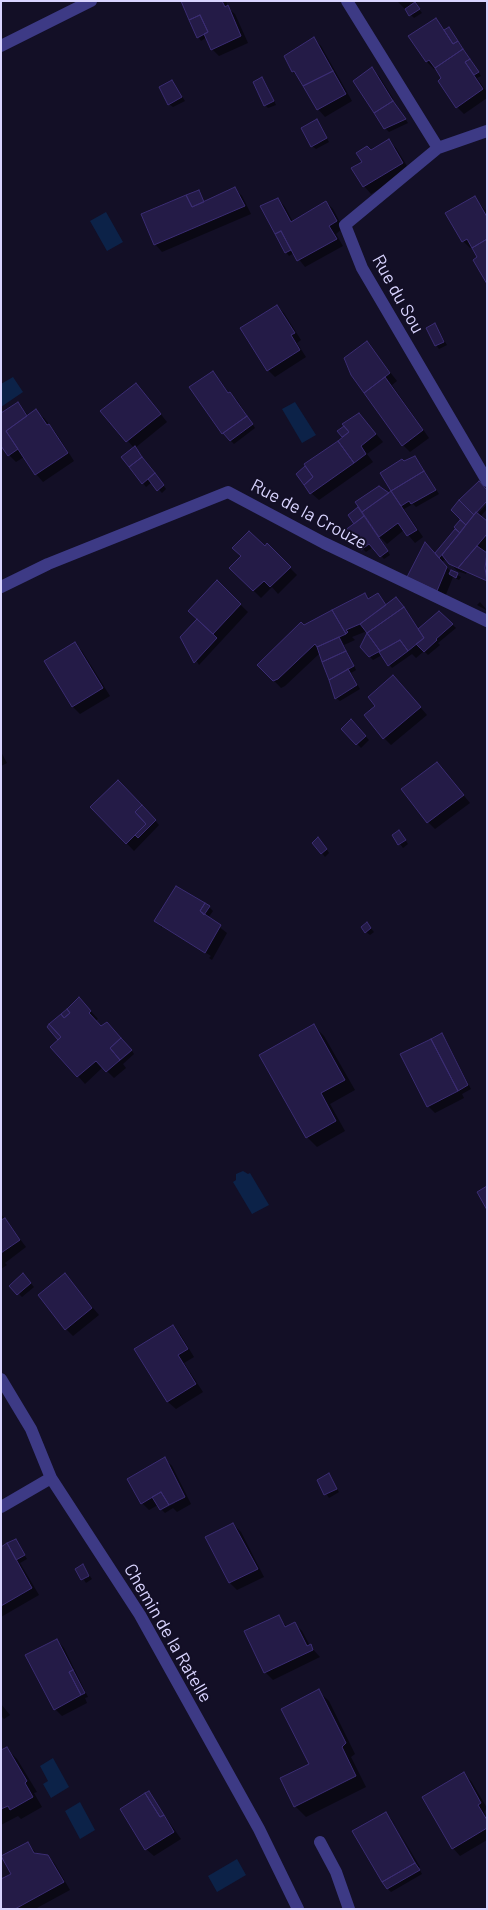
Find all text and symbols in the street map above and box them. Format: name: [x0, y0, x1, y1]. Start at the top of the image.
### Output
street label: Rue du Sou: [367, 251, 429, 337]
street label: Rue de la Crouze: [247, 474, 371, 554]
street label: Chemin de la Ratelle: [119, 1560, 217, 1706]

